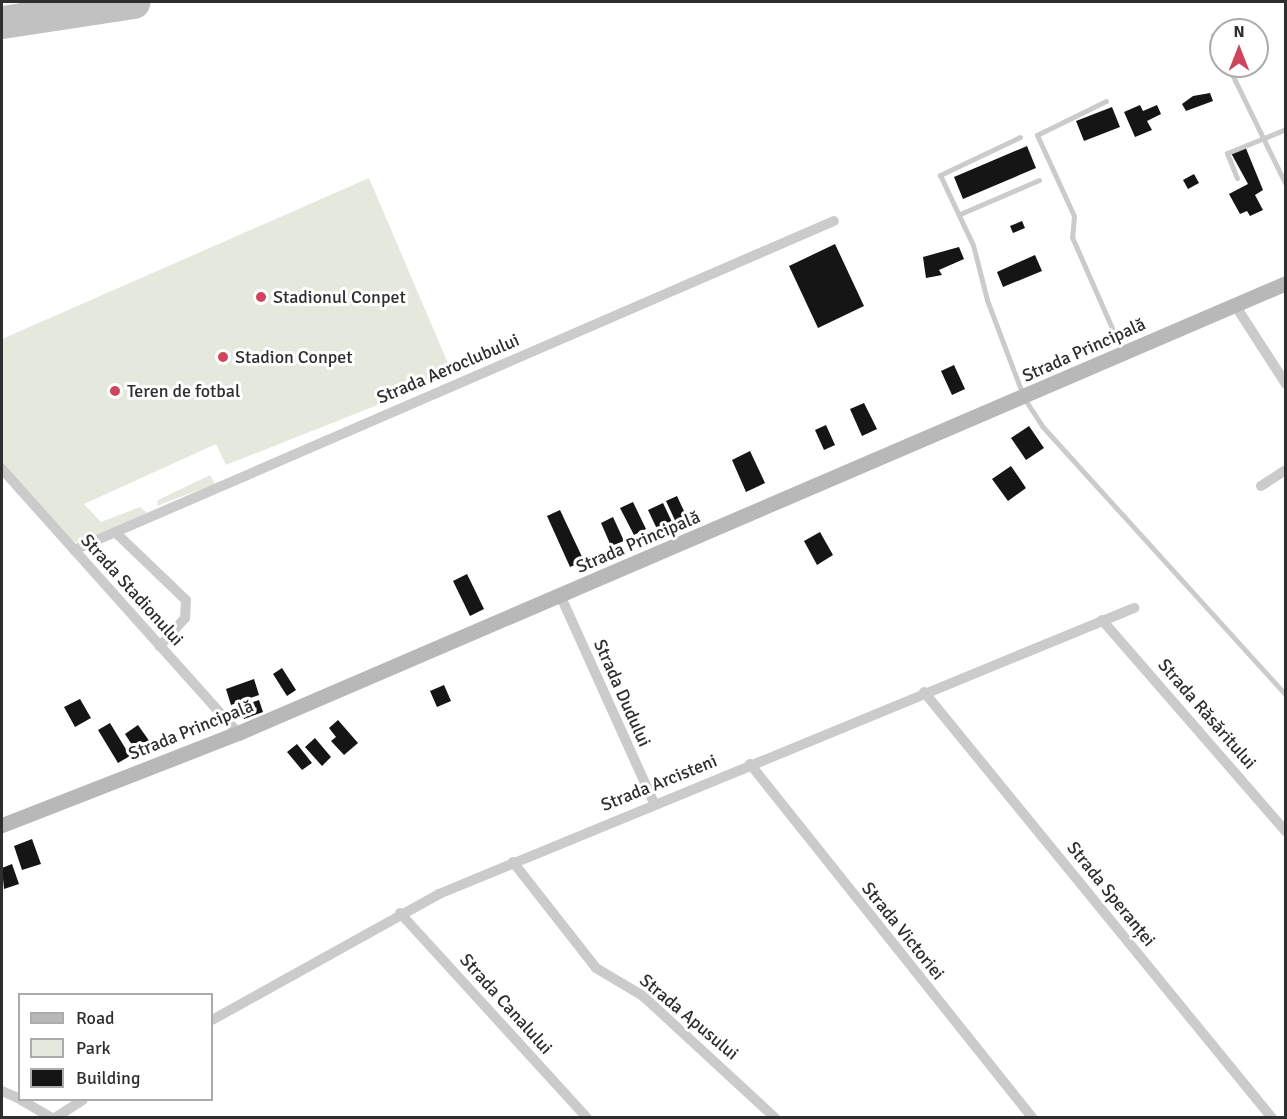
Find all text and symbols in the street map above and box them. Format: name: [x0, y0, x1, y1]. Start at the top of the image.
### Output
north arrow: [1209, 18, 1269, 78]
text: N: [1233, 22, 1245, 42]
place label: Stadionul Conpet: [273, 286, 406, 308]
marker: Stadionul Conpet: [254, 290, 268, 304]
street label: Strada Principală: [1019, 313, 1149, 387]
street label: Strada Aeroclubului: [374, 329, 522, 409]
place label: Stadion Conpet: [235, 346, 353, 368]
marker: Stadion Conpet: [216, 350, 230, 364]
place label: Teren de fotbal: [127, 380, 240, 402]
marker: Teren de fotbal: [108, 384, 122, 398]
street label: Strada Principală: [573, 506, 703, 578]
street label: Strada Stadionului: [76, 530, 188, 650]
street label: Strada Dudului: [589, 636, 655, 750]
street label: Strada Răsăritului: [1153, 655, 1261, 773]
street label: Strada Principală: [125, 695, 257, 765]
street label: Strada Arcisteni: [598, 750, 720, 816]
street label: Strada Speranței: [1062, 837, 1160, 951]
street label: Strada Victoriei: [857, 878, 949, 984]
street label: Strada Canalului: [455, 949, 557, 1059]
street label: Strada Apusului: [635, 969, 743, 1065]
legend: [18, 993, 213, 1101]
text: Road: [76, 1007, 115, 1029]
text: Park: [76, 1037, 111, 1059]
text: Building: [76, 1067, 140, 1089]

